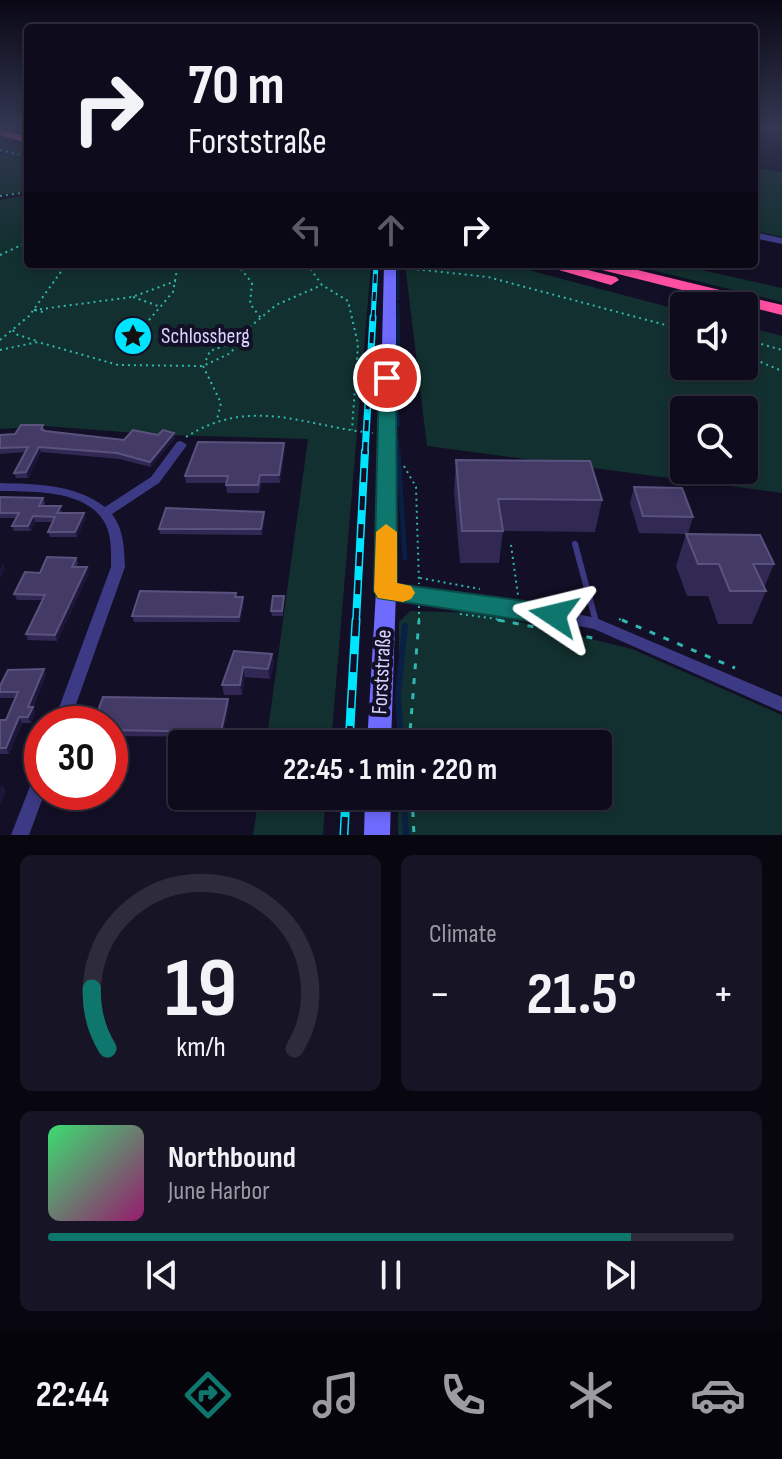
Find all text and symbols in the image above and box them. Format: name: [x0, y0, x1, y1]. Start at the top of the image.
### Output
text: 70 m: [188, 53, 285, 120]
icon: right: [56, 56, 160, 160]
text: Forststraße: [188, 121, 327, 164]
icon: left: [285, 208, 329, 252]
icon: ahead: [369, 208, 413, 252]
icon: right: [453, 208, 497, 252]
map controls: [670, 292, 758, 484]
button: sound: [670, 292, 758, 380]
place icon: Schlossberg: [112, 315, 154, 357]
place label: Schlossberg: [161, 323, 250, 350]
pin: [353, 344, 421, 412]
icon: arrive: [365, 356, 409, 400]
button: search: [670, 396, 758, 484]
position arrow: [512, 573, 596, 657]
street label: Forststraße: [366, 629, 398, 715]
speed limit sign: 30: [24, 706, 128, 810]
text: 22:45 · 1 min · 220 m: [283, 752, 497, 788]
text: Climate: [429, 919, 497, 950]
text: 19: [164, 940, 237, 1040]
text: 21.5°: [526, 959, 637, 1031]
text: −: [429, 968, 451, 1021]
text: +: [712, 968, 734, 1021]
text: km/h: [176, 1030, 225, 1065]
text: Northbound: [168, 1140, 296, 1176]
text: June Harbor: [168, 1176, 270, 1207]
icon: previous: [140, 1253, 184, 1297]
icon: pause: [369, 1253, 413, 1297]
icon: next: [598, 1253, 642, 1297]
icon: directions: [180, 1367, 236, 1423]
icon: music: [308, 1367, 364, 1423]
icon: phone: [435, 1367, 491, 1423]
icon: climate: [563, 1367, 619, 1423]
icon: car: [690, 1367, 746, 1423]
text: 22:44: [36, 1374, 109, 1417]

